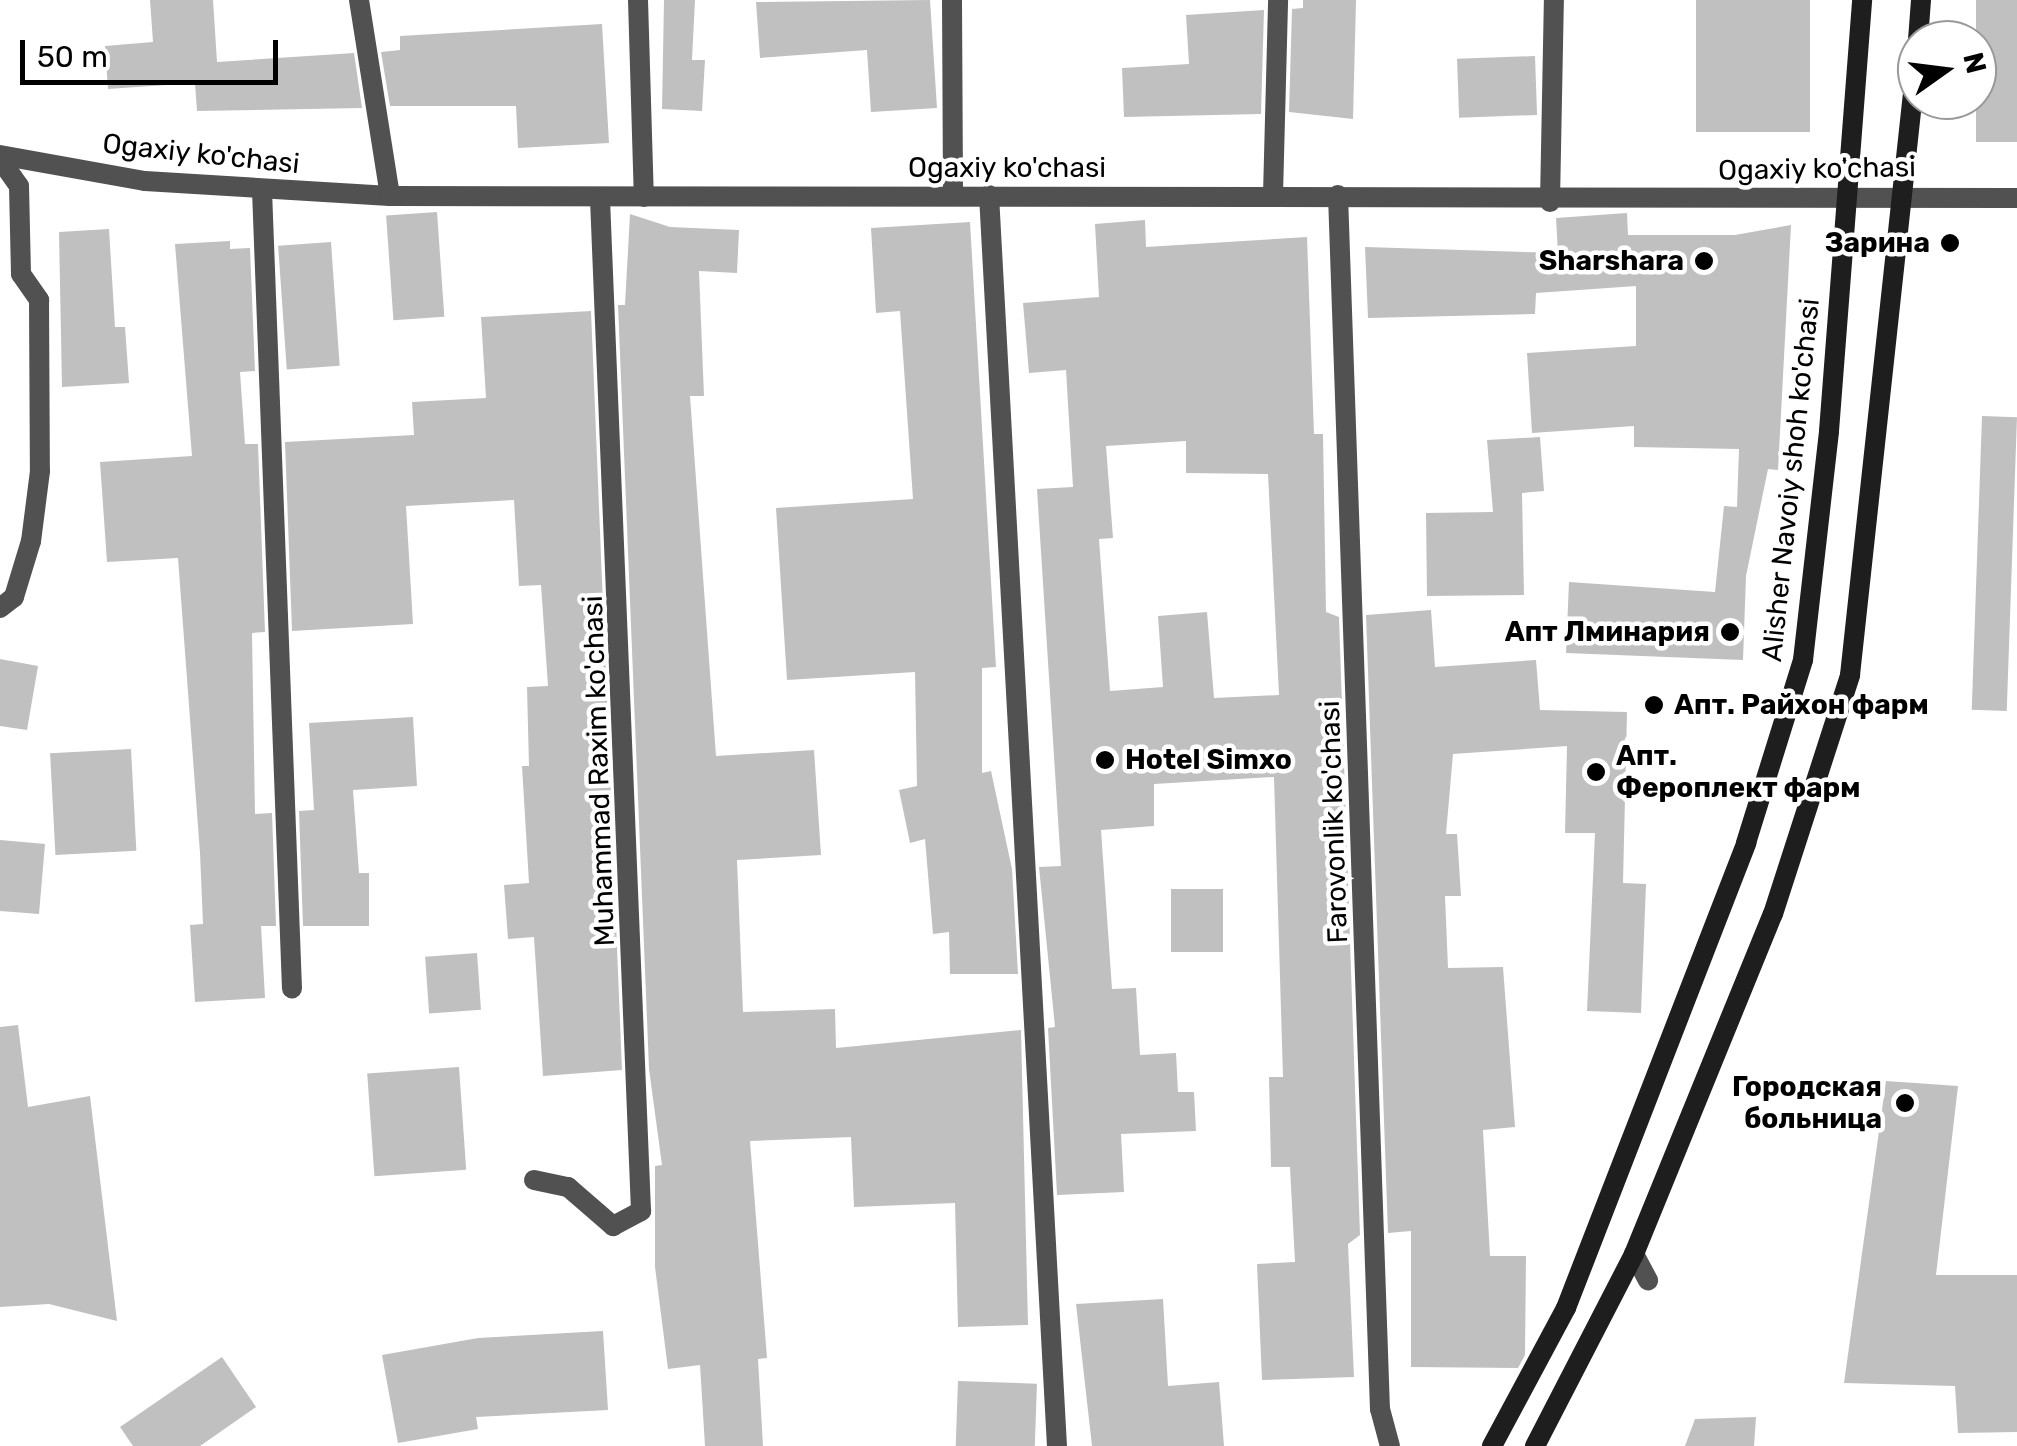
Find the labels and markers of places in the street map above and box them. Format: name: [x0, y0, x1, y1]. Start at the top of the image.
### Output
place label: Зарина: [1825, 226, 1930, 260]
marker: Зарина: [1939, 232, 1961, 254]
place label: Sharshara: [1539, 244, 1684, 278]
marker: Sharshara: [1693, 250, 1715, 272]
place label: Апт Лминария: [1505, 615, 1710, 649]
marker: Апт Лминария: [1719, 621, 1741, 643]
place label: Апт. Райхон фарм: [1674, 688, 1929, 722]
marker: Апт. Райхон фарм: [1643, 694, 1665, 716]
place label: Апт. Фероплект фарм: [1616, 739, 1860, 805]
place label: Hotel Simxo: [1125, 743, 1292, 777]
marker: Hotel Simxo: [1094, 749, 1116, 771]
marker: Апт. Фероплект фарм: [1585, 761, 1607, 783]
place label: Городская больница: [1732, 1070, 1882, 1136]
marker: Городская больница: [1892, 1090, 1918, 1116]

